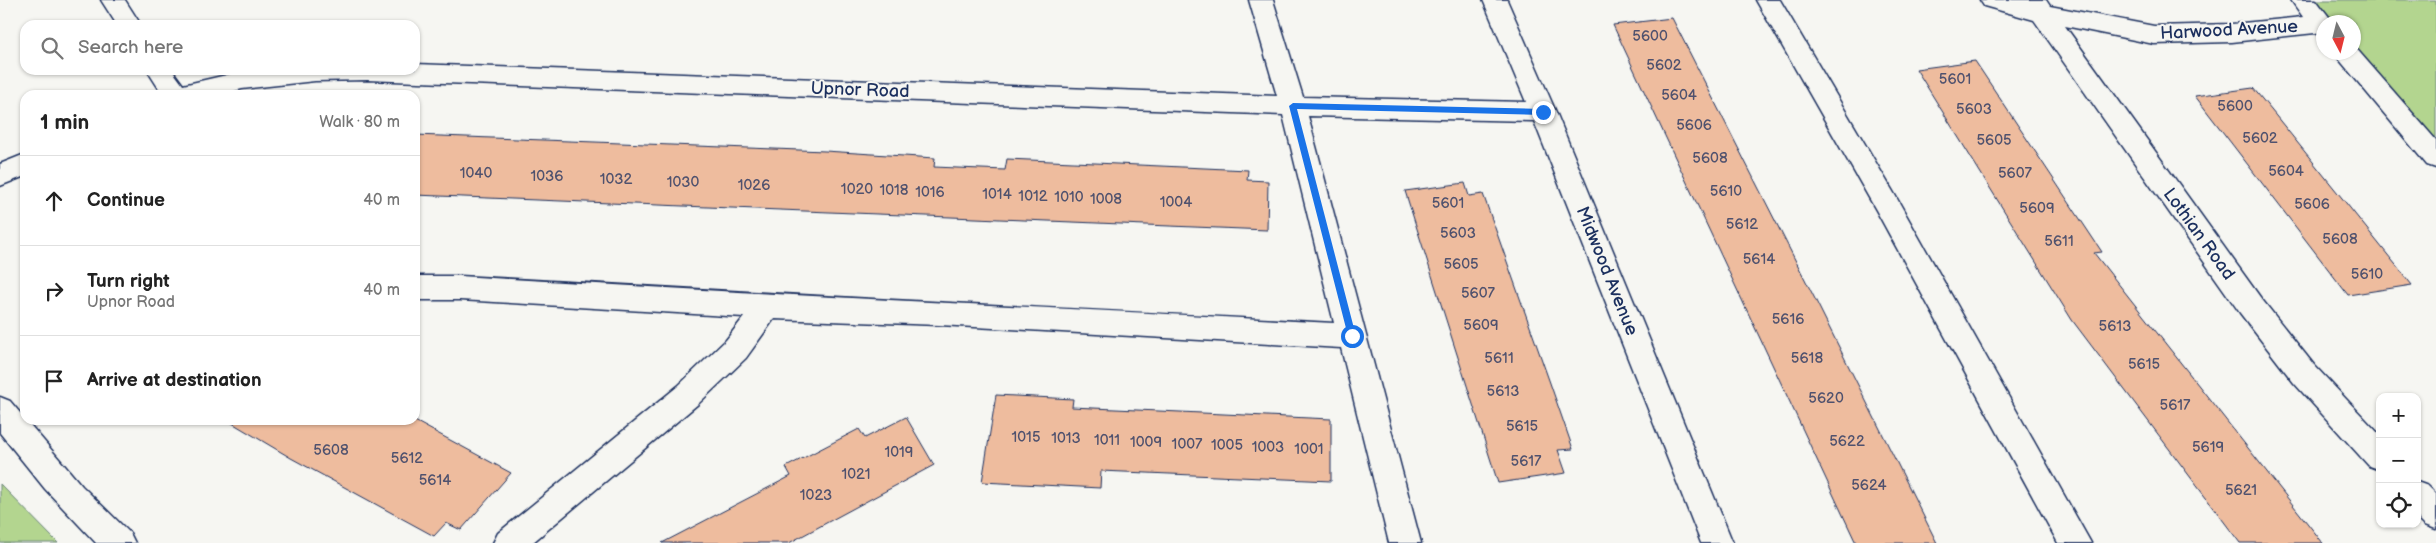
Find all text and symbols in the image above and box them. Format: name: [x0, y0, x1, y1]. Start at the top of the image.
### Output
north arrow: [2316, 15, 2361, 60]
street label: Harwood Avenue: [2160, 16, 2299, 44]
search box: [20, 20, 420, 75]
house number: 5600: [1632, 27, 1668, 46]
icon: search: [38, 34, 66, 62]
text: Search here: [78, 36, 183, 59]
house number: 5602: [1646, 56, 1682, 75]
house number: 5601: [1939, 70, 1971, 89]
street label: Upnor Road: [810, 78, 910, 102]
house number: 5604: [1661, 86, 1697, 105]
house number: 5600: [2217, 97, 2253, 116]
house number: 5603: [1956, 100, 1992, 119]
route end: [1532, 101, 1555, 124]
text: 1 min: [40, 110, 89, 135]
text: Walk · 80 m: [319, 113, 400, 132]
house number: 5606: [1676, 116, 1712, 135]
house number: 5602: [2242, 129, 2278, 148]
house number: 5605: [1976, 131, 2012, 150]
house number: 5608: [1692, 149, 1728, 168]
house number: 5604: [2268, 162, 2304, 181]
house number: 1040: [460, 164, 492, 183]
house number: 5607: [1998, 164, 2033, 183]
house number: 1036: [530, 167, 564, 186]
house number: 1032: [600, 170, 632, 189]
house number: 1030: [667, 173, 700, 192]
house number: 1026: [738, 176, 770, 195]
house number: 1020: [841, 180, 873, 199]
house number: 1018: [879, 181, 909, 200]
house number: 5610: [1710, 182, 1742, 201]
house number: 1016: [915, 183, 945, 202]
street label: Lothian Road: [2159, 184, 2239, 284]
house number: 1014: [982, 185, 1012, 204]
icon: ahead: [40, 187, 68, 215]
house number: 1012: [1018, 187, 1048, 206]
house number: 1010: [1054, 188, 1084, 207]
text: Continue: [87, 189, 165, 212]
house number: 1008: [1090, 190, 1122, 209]
text: 40 m: [363, 191, 400, 210]
house number: 1004: [1160, 193, 1192, 212]
house number: 5601: [1432, 194, 1464, 213]
house number: 5606: [2294, 195, 2330, 214]
house number: 5609: [2019, 199, 2055, 218]
street label: Midwood Avenue: [1572, 203, 1643, 339]
house number: 5612: [1726, 215, 1758, 234]
house number: 5603: [1440, 224, 1476, 243]
house number: 5608: [2322, 230, 2358, 249]
house number: 5611: [2044, 232, 2074, 251]
house number: 5614: [1743, 250, 1775, 269]
house number: 5605: [1443, 255, 1479, 274]
house number: 5610: [2351, 265, 2383, 284]
text: Turn right: [87, 270, 170, 293]
icon: right: [40, 277, 68, 305]
text: 40 m: [363, 281, 400, 300]
house number: 5607: [1461, 284, 1496, 303]
text: Upnor Road: [87, 293, 175, 312]
house number: 5616: [1772, 310, 1804, 329]
house number: 5609: [1463, 316, 1499, 335]
house number: 5613: [2099, 317, 2131, 336]
route start: [1341, 325, 1364, 348]
house number: 5611: [1484, 349, 1514, 368]
house number: 5618: [1791, 349, 1823, 368]
house number: 5615: [2128, 355, 2160, 374]
icon: arrive: [40, 367, 68, 395]
text: Arrive at destination: [87, 369, 262, 392]
house number: 5613: [1487, 382, 1519, 401]
house number: 5620: [1808, 389, 1844, 408]
map controls: [2376, 393, 2421, 528]
button: +: [2376, 393, 2421, 438]
house number: 5617: [2160, 396, 2191, 415]
house number: 5615: [1506, 417, 1538, 436]
house number: 1015: [1011, 428, 1041, 447]
house number: 1013: [1051, 429, 1081, 448]
house number: 1011: [1094, 431, 1120, 450]
house number: 5622: [1829, 432, 1865, 451]
house number: 1009: [1130, 433, 1162, 452]
house number: 1007: [1172, 435, 1203, 454]
house number: 1005: [1211, 436, 1243, 455]
house number: 1003: [1252, 438, 1284, 457]
house number: 5619: [2192, 438, 2224, 457]
button: −: [2376, 438, 2421, 483]
house number: 1001: [1294, 440, 1324, 459]
house number: 5608: [313, 441, 349, 460]
house number: 1019: [884, 443, 914, 462]
house number: 5612: [391, 449, 423, 468]
house number: 5617: [1511, 452, 1542, 471]
house number: 1021: [841, 465, 871, 484]
house number: 5614: [419, 471, 451, 490]
house number: 5624: [1851, 476, 1887, 495]
house number: 5621: [2225, 481, 2257, 500]
button: locate: [2376, 483, 2421, 528]
house number: 1023: [800, 486, 832, 505]

